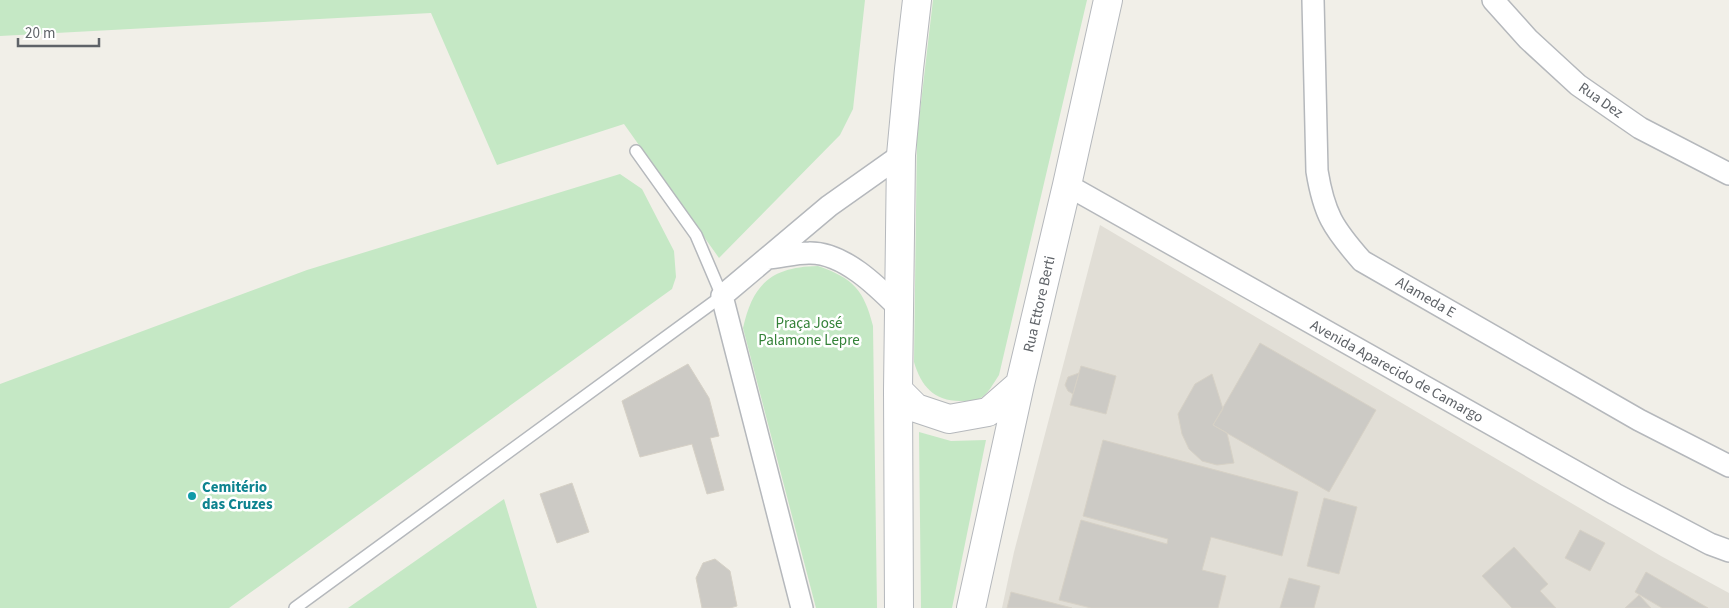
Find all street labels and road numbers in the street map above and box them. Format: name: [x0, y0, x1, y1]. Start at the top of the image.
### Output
street label: Rua Dez: [1574, 77, 1627, 123]
street label: Rua Ettore Berti: [1018, 254, 1061, 354]
street label: Alameda E: [1392, 272, 1460, 323]
street label: Avenida Aparecido de Camargo: [1306, 315, 1487, 428]

